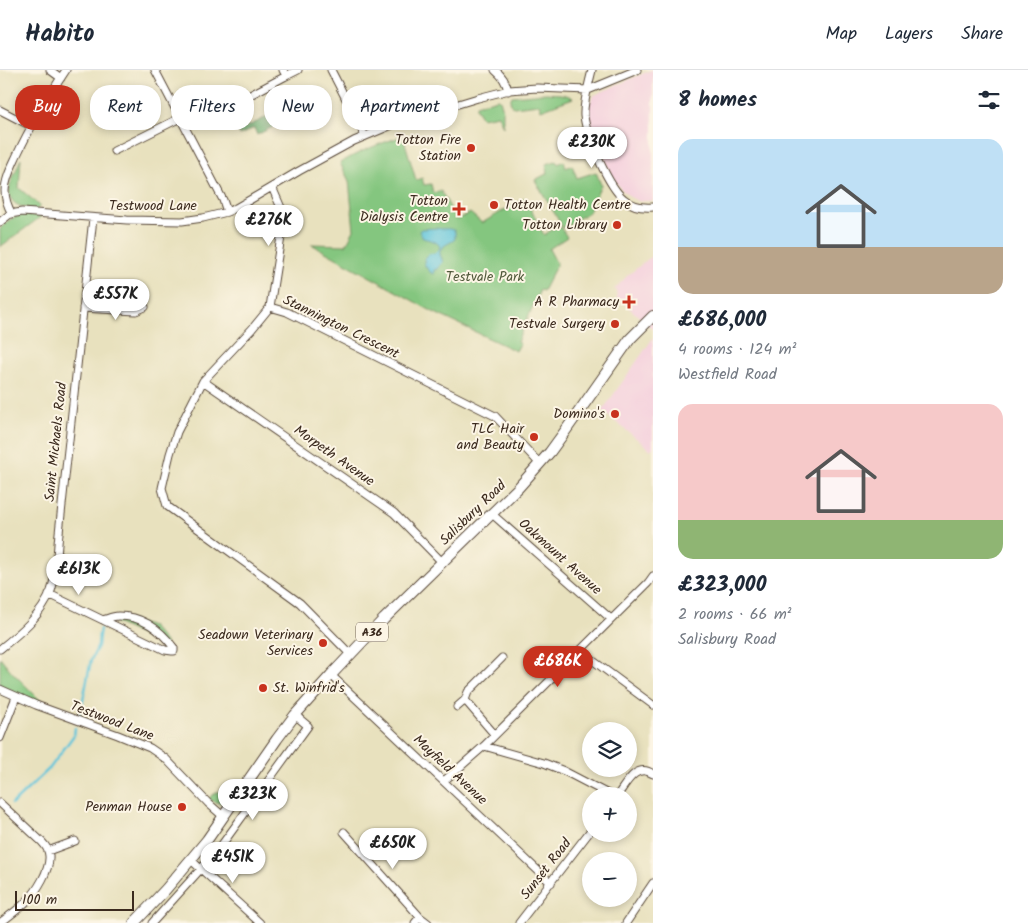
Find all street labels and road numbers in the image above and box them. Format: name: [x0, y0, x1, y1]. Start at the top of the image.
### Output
street label: Testwood Lane: [109, 195, 198, 217]
street label: Stannington Crescent: [279, 289, 404, 365]
street label: Saint Michaels Road: [39, 380, 73, 503]
street label: Morpeth Avenue: [289, 420, 380, 493]
street label: Salisbury Road: [435, 475, 512, 551]
street label: Oakmount Avenue: [513, 513, 607, 601]
road number: A36: [356, 622, 388, 642]
street label: Testwood Lane: [67, 695, 158, 747]
street label: Mayfield Avenue: [408, 730, 493, 811]
street label: Sunset Road: [515, 833, 578, 905]

